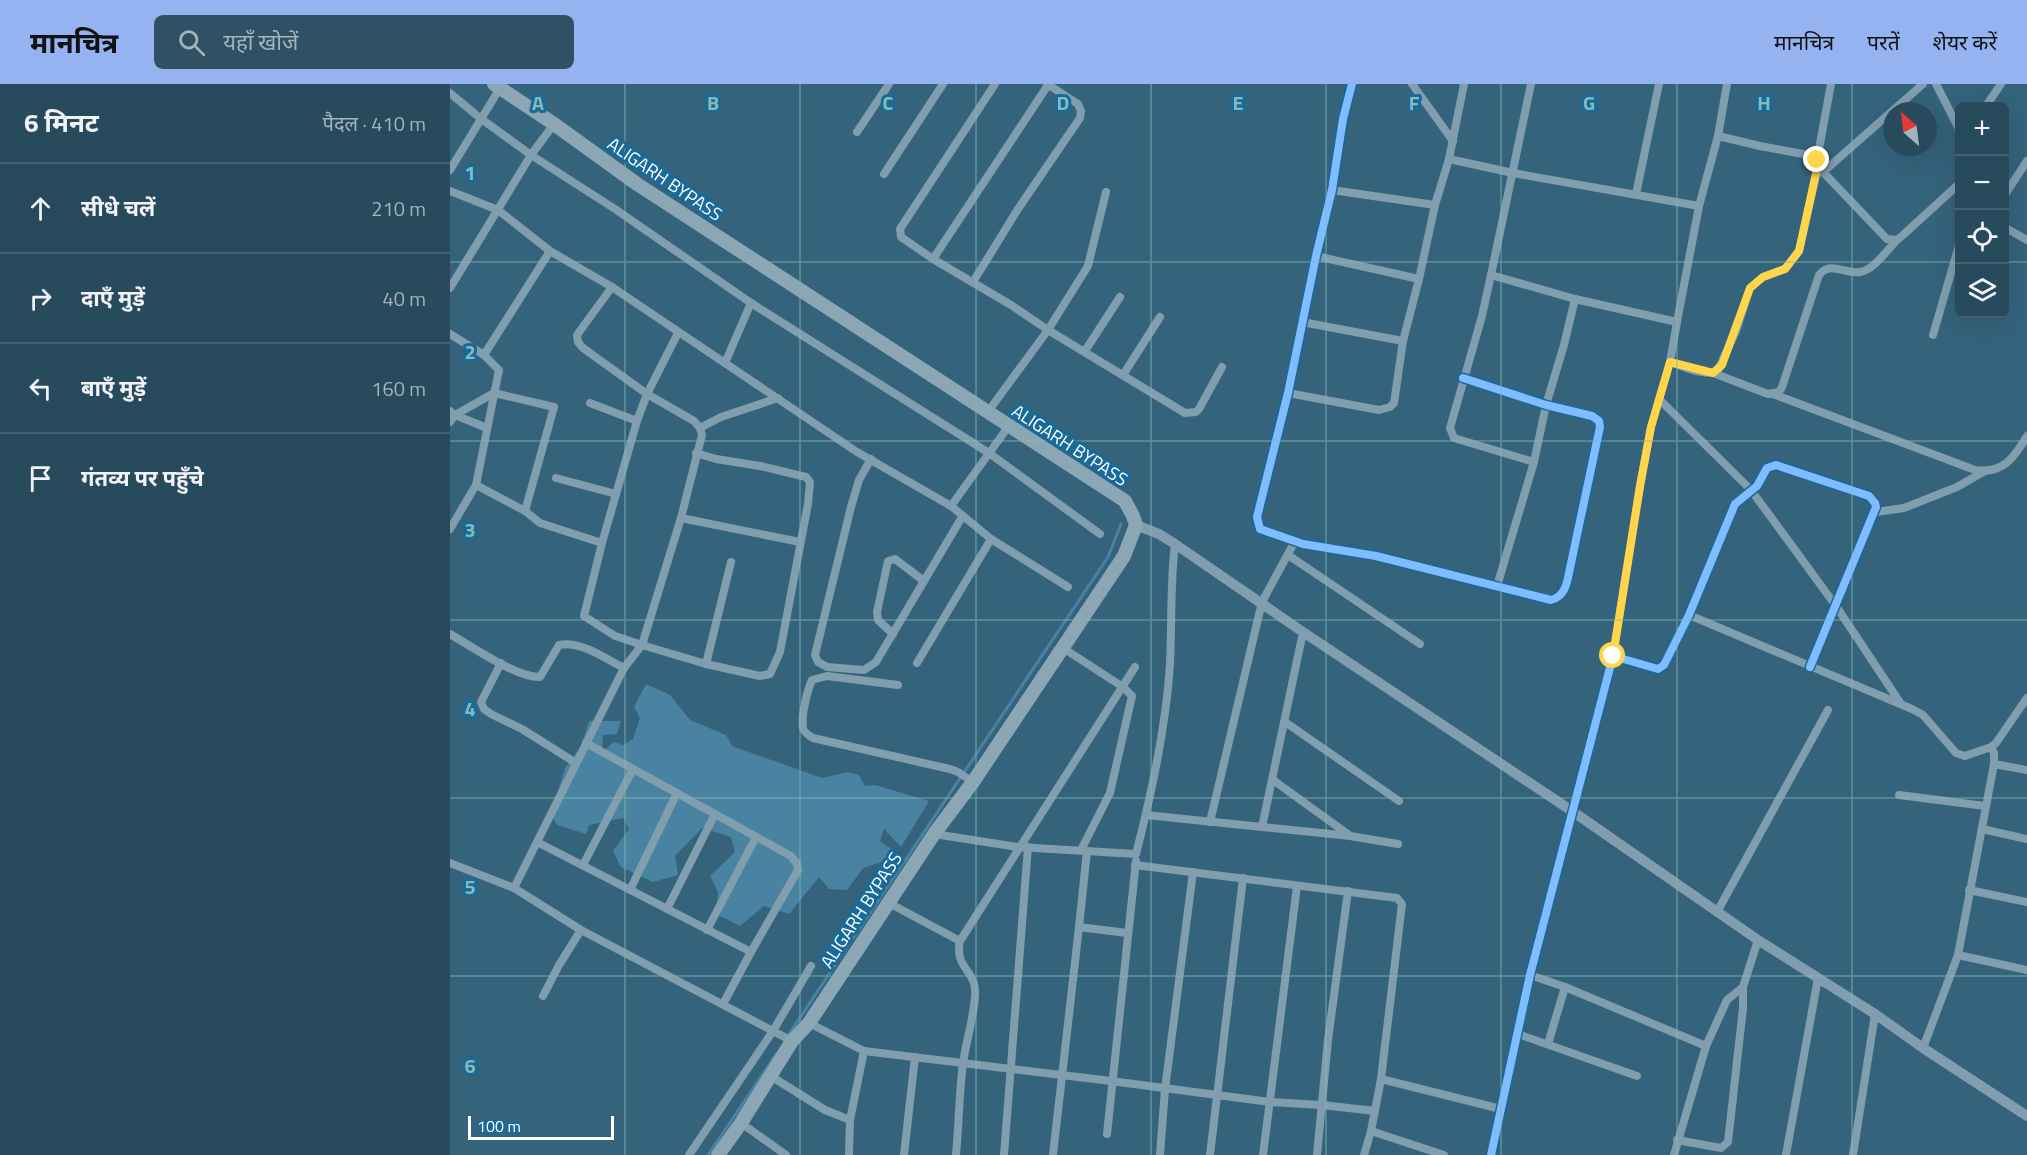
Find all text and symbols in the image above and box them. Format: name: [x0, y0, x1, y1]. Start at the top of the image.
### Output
search box: [154, 15, 574, 69]
text: मानचित्र: [30, 21, 118, 64]
text: यहाँ खोजें: [223, 25, 298, 59]
icon: search: [175, 26, 208, 59]
text: मानचित्र: [1774, 26, 1834, 58]
text: परतें: [1867, 26, 1900, 58]
text: शेयर करें: [1933, 26, 1997, 58]
text: A: [532, 87, 544, 118]
text: B: [707, 87, 719, 118]
text: C: [883, 87, 894, 118]
text: D: [1057, 87, 1069, 118]
text: E: [1232, 87, 1244, 118]
text: F: [1409, 87, 1420, 118]
text: G: [1583, 87, 1595, 118]
text: H: [1757, 87, 1771, 118]
north arrow: [1883, 102, 1937, 156]
map controls: [1955, 102, 2009, 318]
button: +: [1955, 102, 2009, 156]
text: 6 मिनट: [24, 103, 99, 142]
text: पैदल · 410 m: [323, 108, 426, 139]
street label: ALIGARH BYPASS: [602, 131, 728, 227]
route end: [1803, 146, 1829, 172]
button: −: [1955, 156, 2009, 210]
text: 1: [464, 157, 476, 188]
text: सीधे चलें: [81, 191, 155, 225]
icon: ahead: [24, 192, 57, 225]
text: 210 m: [371, 193, 426, 224]
button: locate: [1955, 210, 2009, 264]
button: layers: [1955, 264, 2009, 318]
text: दाएँ मुड़ें: [81, 281, 145, 315]
icon: right: [24, 282, 57, 315]
text: 40 m: [382, 283, 426, 314]
text: 2: [464, 336, 476, 367]
text: बाएँ मुड़ें: [81, 371, 146, 405]
icon: left: [24, 372, 57, 405]
text: 160 m: [371, 373, 426, 404]
street label: ALIGARH BYPASS: [1007, 397, 1133, 493]
text: गंतव्य पर पहुँचे: [81, 461, 204, 495]
icon: arrive: [24, 462, 57, 495]
text: 3: [464, 514, 476, 545]
route start: [1599, 642, 1625, 668]
text: 4: [464, 693, 476, 724]
street label: ALIGARH BYPASS: [813, 847, 909, 973]
text: 5: [464, 871, 476, 902]
text: 6: [464, 1050, 476, 1081]
scale bar: [468, 1113, 614, 1140]
text: 100 m: [477, 1114, 521, 1138]

